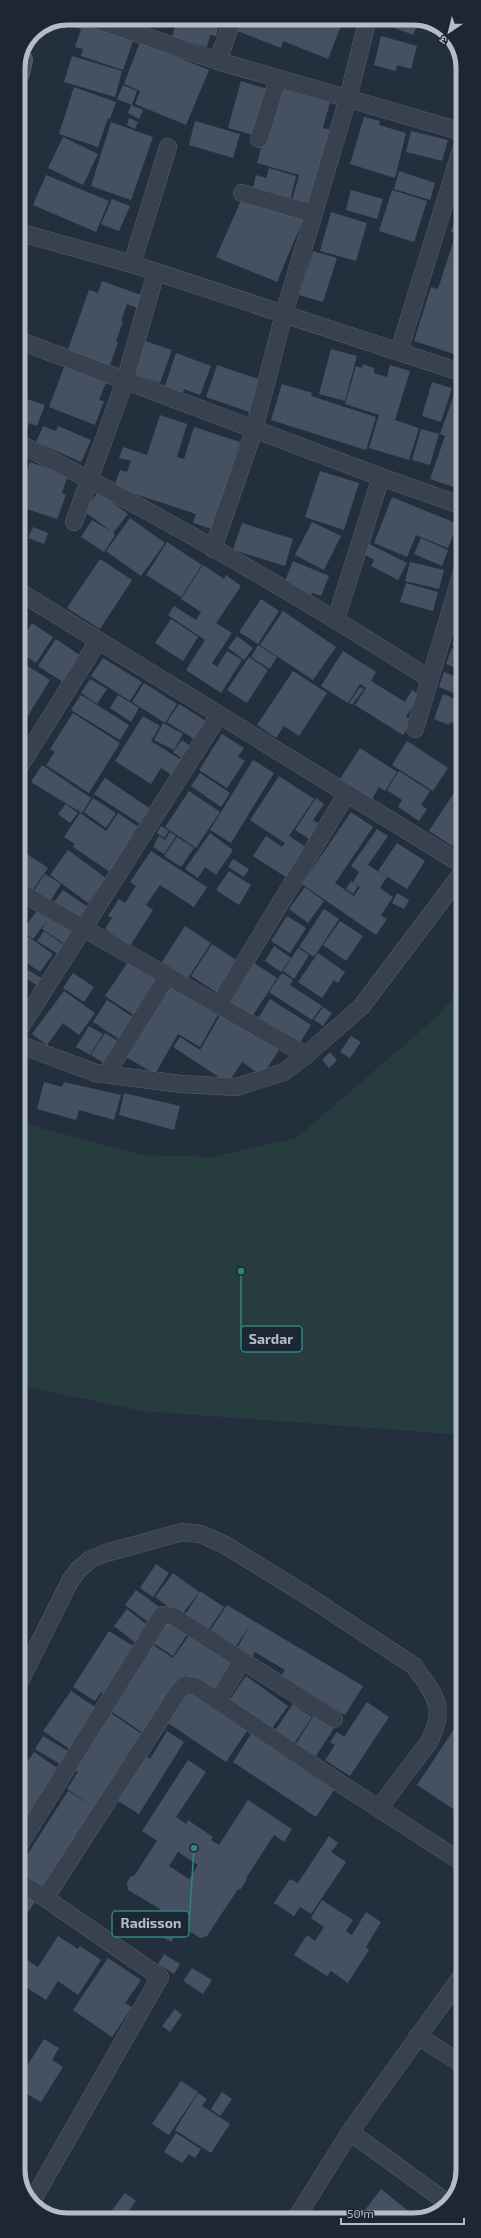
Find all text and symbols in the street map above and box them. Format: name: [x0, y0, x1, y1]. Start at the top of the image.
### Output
north arrow: [429, 12, 469, 52]
text: उ: [436, 33, 449, 48]
callout: Sardar: [241, 1326, 302, 1352]
text: Sardar: [249, 1330, 293, 1347]
callout: Radisson: [112, 1911, 189, 1937]
text: Radisson: [121, 1914, 181, 1931]
scale bar: [341, 2200, 464, 2226]
text: 50 m: [347, 2206, 374, 2220]

